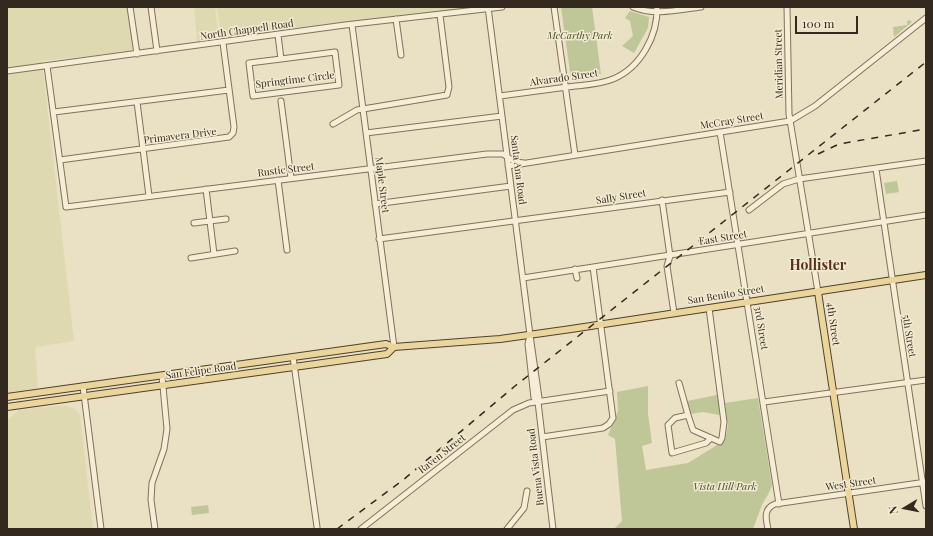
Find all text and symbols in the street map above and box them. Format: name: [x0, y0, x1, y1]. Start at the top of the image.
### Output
scale bar: [797, 8, 860, 34]
text: 100 m: [802, 15, 834, 31]
street label: North Chappell Road: [200, 18, 294, 42]
street label: Meridian Street: [772, 29, 786, 99]
park label: McCarthy Park: [547, 30, 613, 42]
street label: Alvarado Street: [529, 67, 599, 89]
street label: Springtime Circle: [255, 69, 335, 91]
street label: McCray Street: [699, 110, 765, 132]
street label: Primavera Drive: [143, 126, 217, 146]
street label: Santa Ana Road: [508, 135, 528, 205]
street label: Maple Street: [373, 156, 391, 214]
street label: Rustic Street: [257, 161, 315, 179]
street label: Sally Street: [595, 187, 647, 207]
street label: East Street: [698, 228, 748, 248]
district label: Hollister: [790, 258, 846, 274]
street label: San Benito Street: [687, 283, 765, 307]
street label: 4th Street: [824, 302, 842, 346]
street label: 3rd Street: [752, 305, 770, 351]
street label: 5th Street: [900, 314, 918, 358]
street label: San Felipe Road: [165, 360, 237, 382]
street label: Buena Vista Road: [525, 428, 547, 506]
street label: Raven Street: [416, 432, 468, 476]
street label: West Street: [825, 475, 877, 493]
park label: Vista Hill Park: [693, 481, 757, 493]
north arrow: [885, 488, 925, 528]
text: N: [885, 505, 901, 515]

